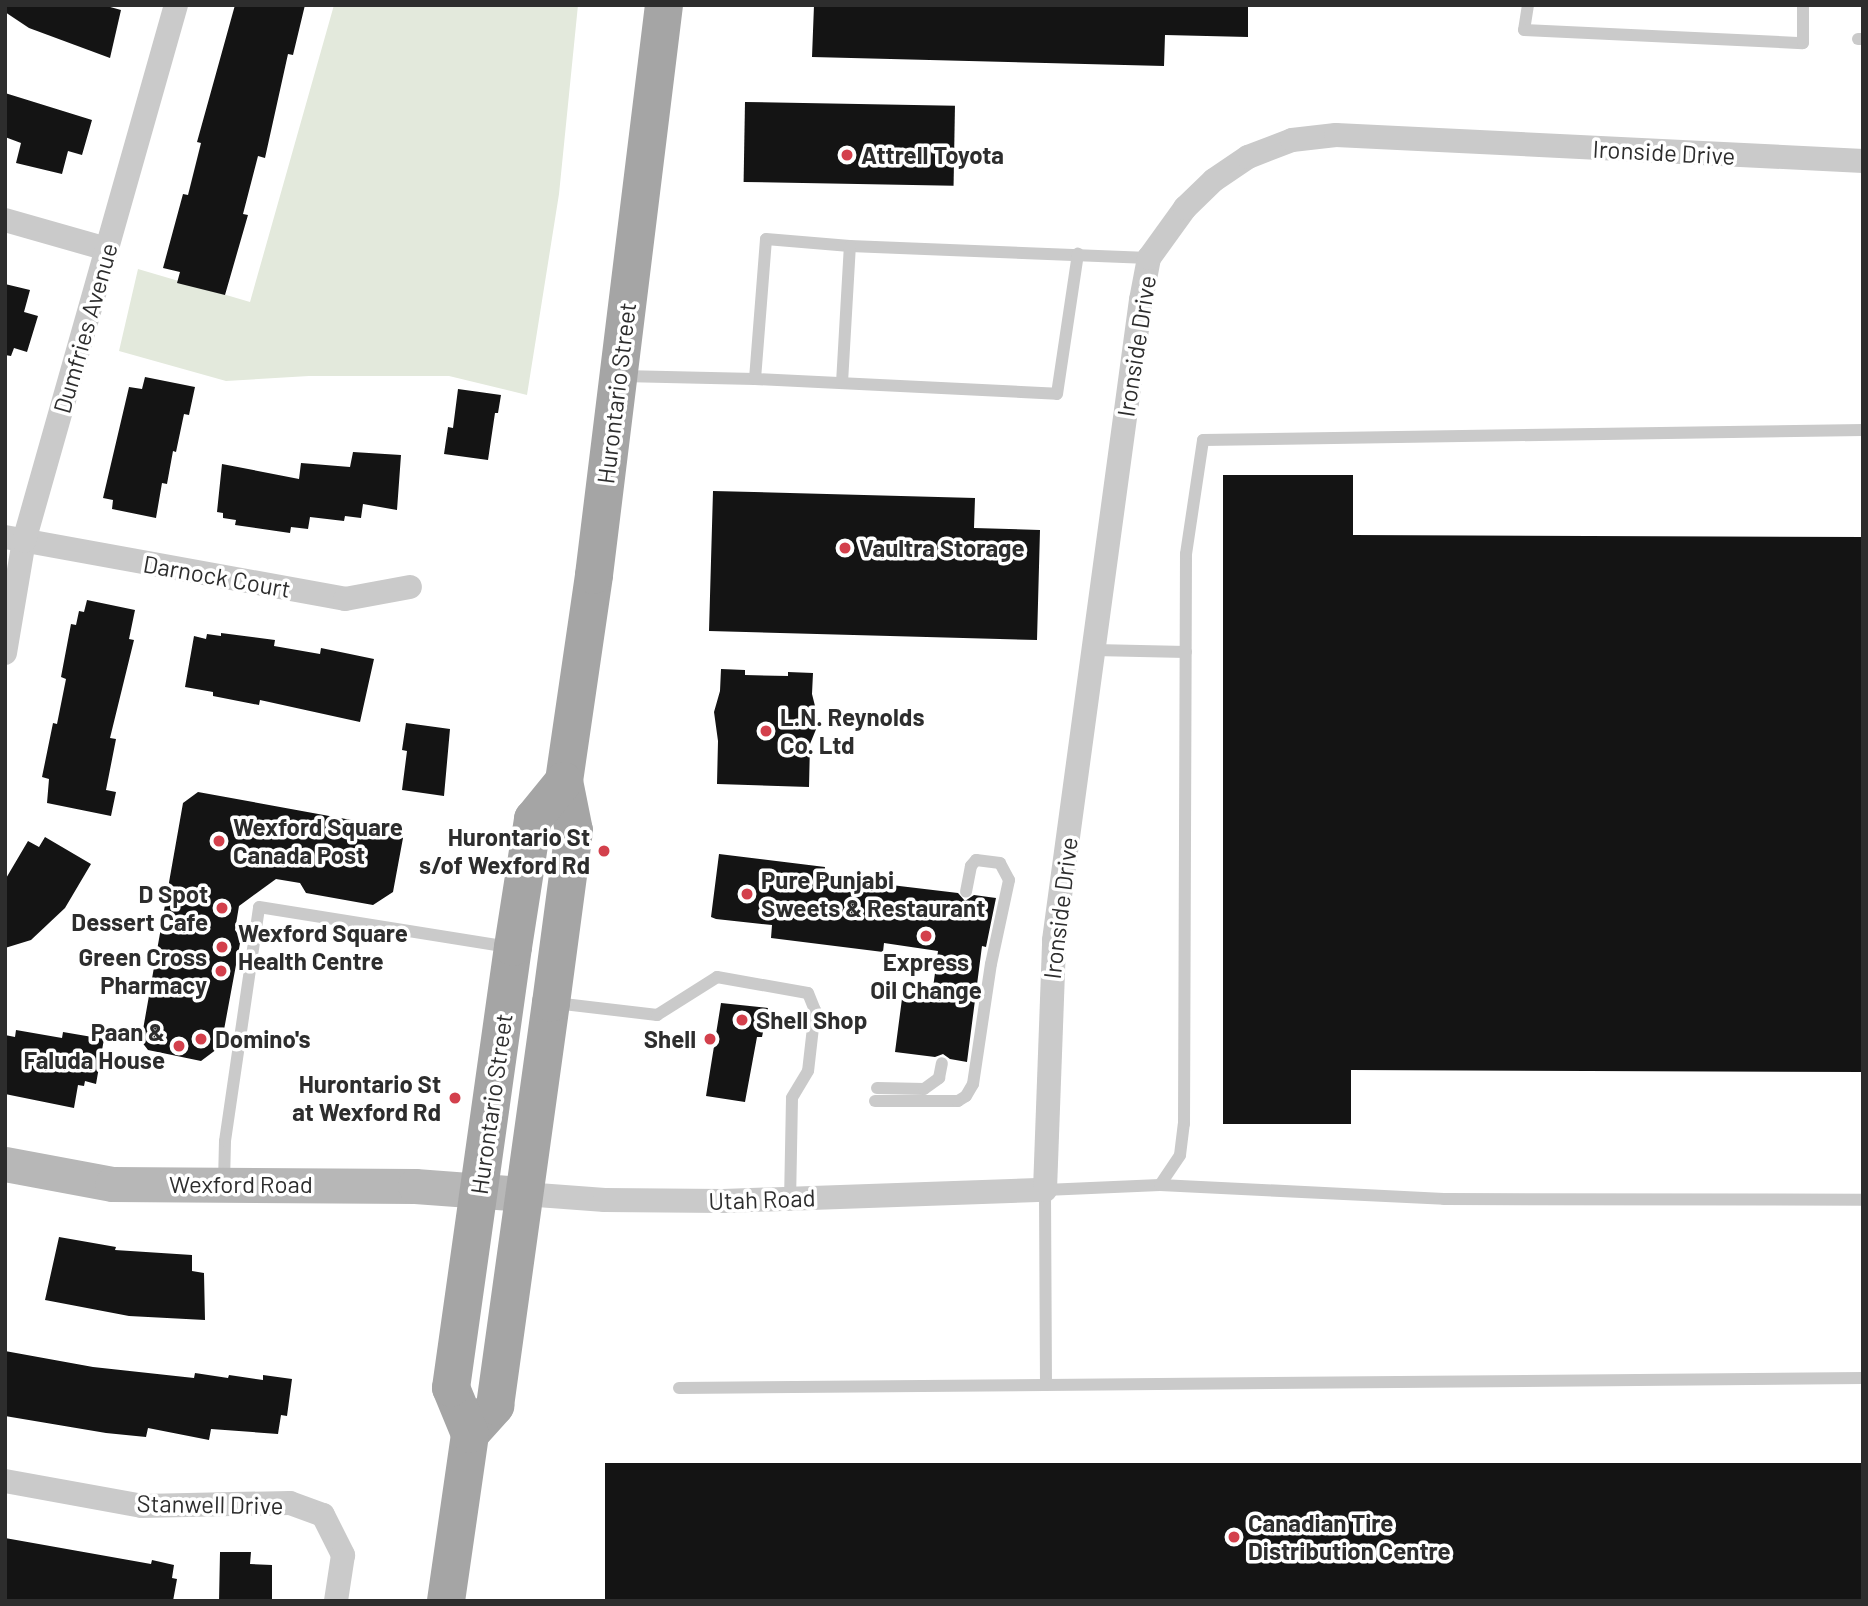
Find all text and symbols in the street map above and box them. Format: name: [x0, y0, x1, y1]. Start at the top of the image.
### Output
street label: Ironside Drive: [1592, 134, 1736, 170]
place label: Attrell Toyota: [861, 141, 1004, 169]
marker: Attrell Toyota: [839, 147, 855, 163]
street label: Dumfries Avenue: [47, 240, 123, 416]
street label: Ironside Drive: [1111, 273, 1161, 419]
street label: Hurontario Street: [591, 301, 641, 485]
place label: Vaultra Storage: [859, 534, 1025, 562]
marker: Vaultra Storage: [837, 540, 853, 556]
street label: Darnock Court: [141, 549, 293, 603]
place label: L.N. Reynolds Co. Ltd: [780, 703, 924, 759]
marker: L.N. Reynolds Co. Ltd: [758, 723, 774, 739]
place label: Wexford Square Canada Post: [233, 813, 403, 869]
place label: Hurontario St s/of Wexford Rd: [419, 823, 590, 879]
marker: Wexford Square Canada Post: [211, 833, 227, 849]
street label: Ironside Drive: [1037, 835, 1083, 981]
marker: Hurontario St s/of Wexford Rd: [596, 843, 612, 859]
place label: Pure Punjabi Sweets & Restaurant: [761, 866, 985, 922]
place label: D Spot Dessert Cafe: [71, 880, 208, 936]
marker: Pure Punjabi Sweets & Restaurant: [739, 886, 755, 902]
marker: D Spot Dessert Cafe: [214, 900, 230, 916]
place label: Wexford Square Health Centre: [238, 919, 408, 975]
marker: Express Oil Change: [918, 928, 934, 944]
marker: Wexford Square Health Centre: [212, 937, 232, 957]
place label: Green Cross Pharmacy: [79, 943, 207, 999]
place label: Express Oil Change: [870, 948, 982, 1004]
marker: Green Cross Pharmacy: [213, 963, 229, 979]
place label: Shell Shop: [756, 1006, 867, 1034]
street label: Hurontario Street: [464, 1012, 518, 1196]
marker: Shell Shop: [734, 1012, 750, 1028]
place label: Paan & Faluda House: [23, 1018, 165, 1074]
place label: Domino's: [215, 1025, 311, 1053]
place label: Shell: [644, 1025, 696, 1053]
marker: Domino's: [193, 1031, 209, 1047]
marker: Shell: [702, 1031, 718, 1047]
marker: Paan & Faluda House: [171, 1038, 187, 1054]
place label: Hurontario St at Wexford Rd: [292, 1070, 441, 1126]
marker: Hurontario St at Wexford Rd: [447, 1090, 463, 1106]
street label: Wexford Road: [169, 1170, 313, 1198]
street label: Utah Road: [708, 1183, 816, 1215]
street label: Stanwell Drive: [136, 1488, 284, 1520]
place label: Canadian Tire Distribution Centre: [1248, 1509, 1451, 1565]
marker: Canadian Tire Distribution Centre: [1226, 1529, 1242, 1545]

